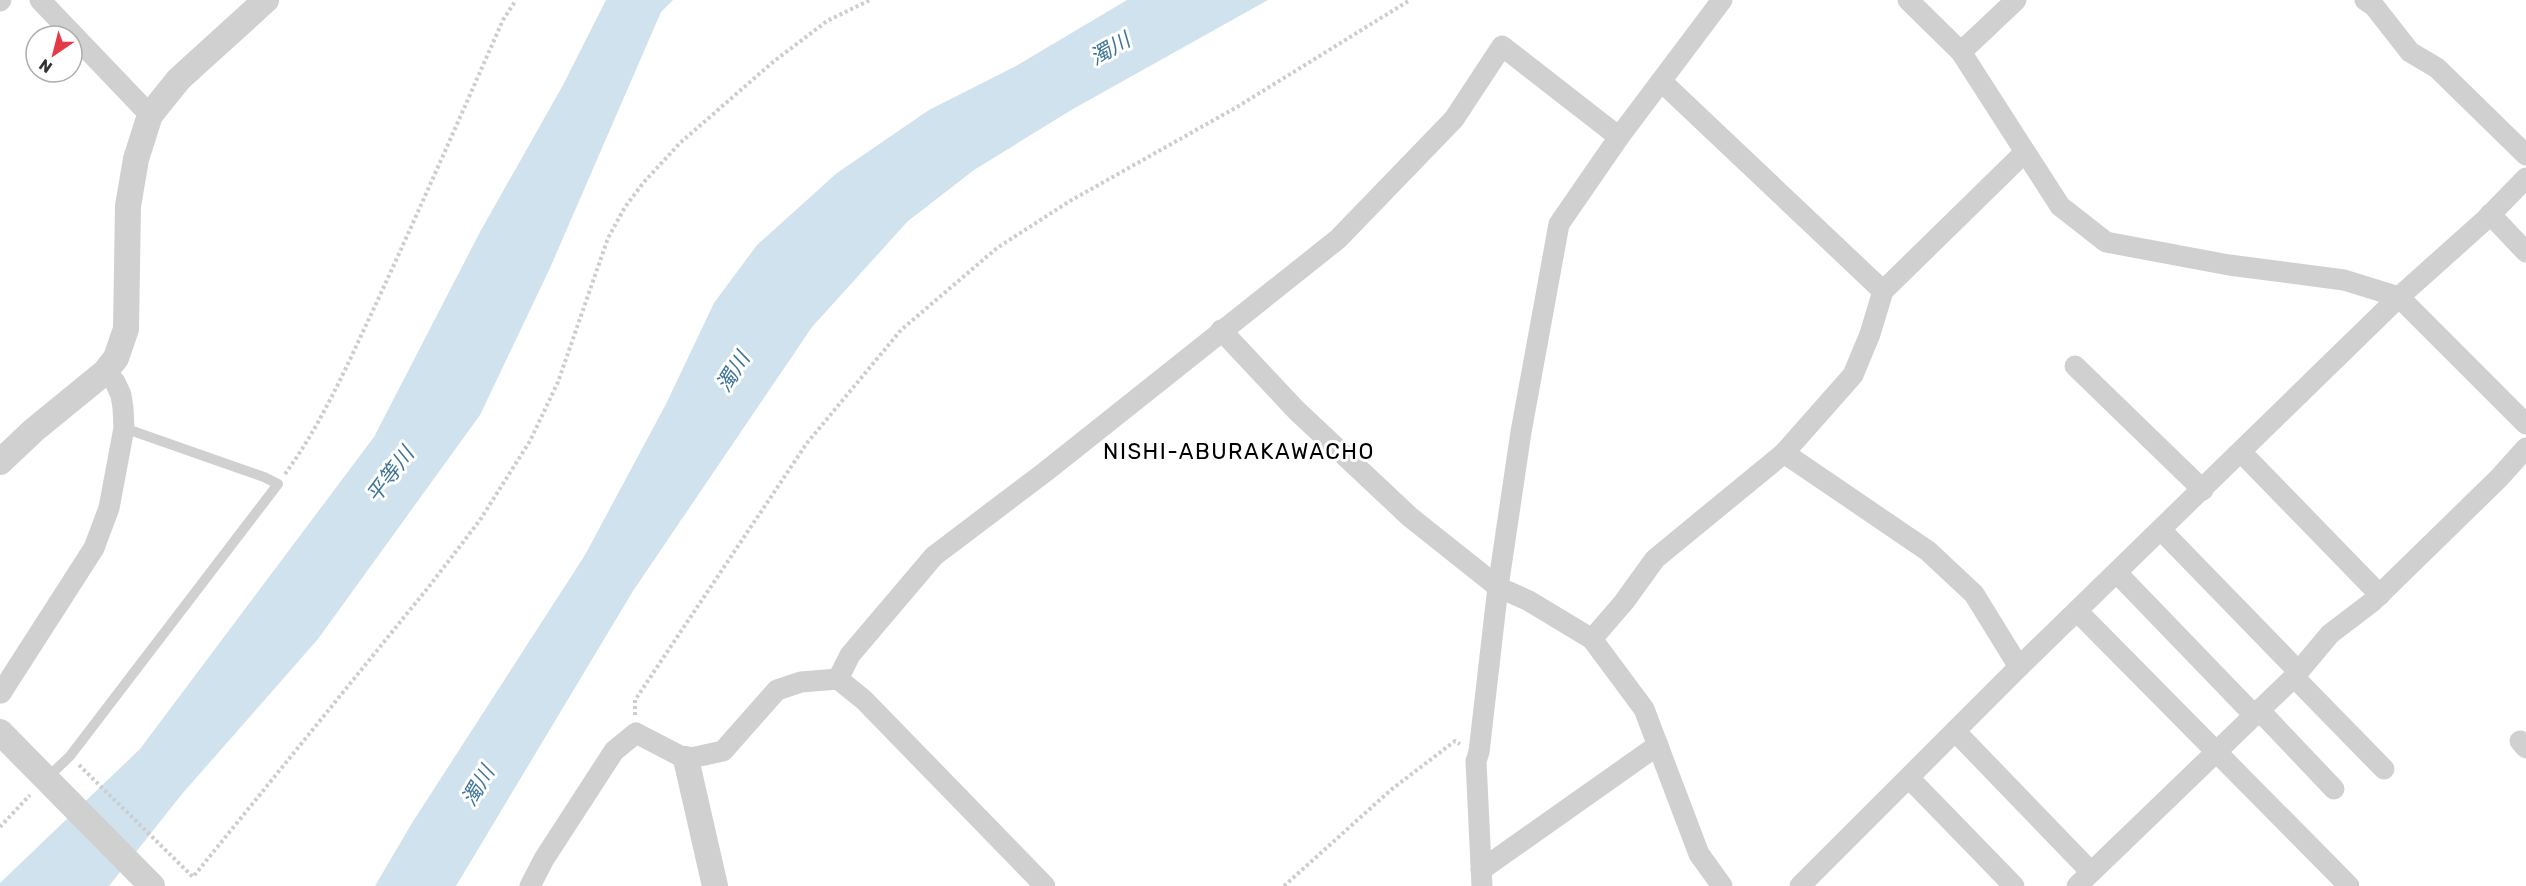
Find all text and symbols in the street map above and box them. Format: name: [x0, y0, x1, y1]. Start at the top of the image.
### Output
north arrow: [24, 24, 84, 84]
water label: 濁川: [1085, 26, 1136, 70]
text: N: [36, 55, 56, 77]
water label: 濁川: [711, 346, 755, 396]
district label: NISHI-ABURAKAWACHO: [1103, 438, 1375, 465]
water label: 平等川: [361, 440, 420, 507]
water label: 濁川: [456, 760, 500, 810]

